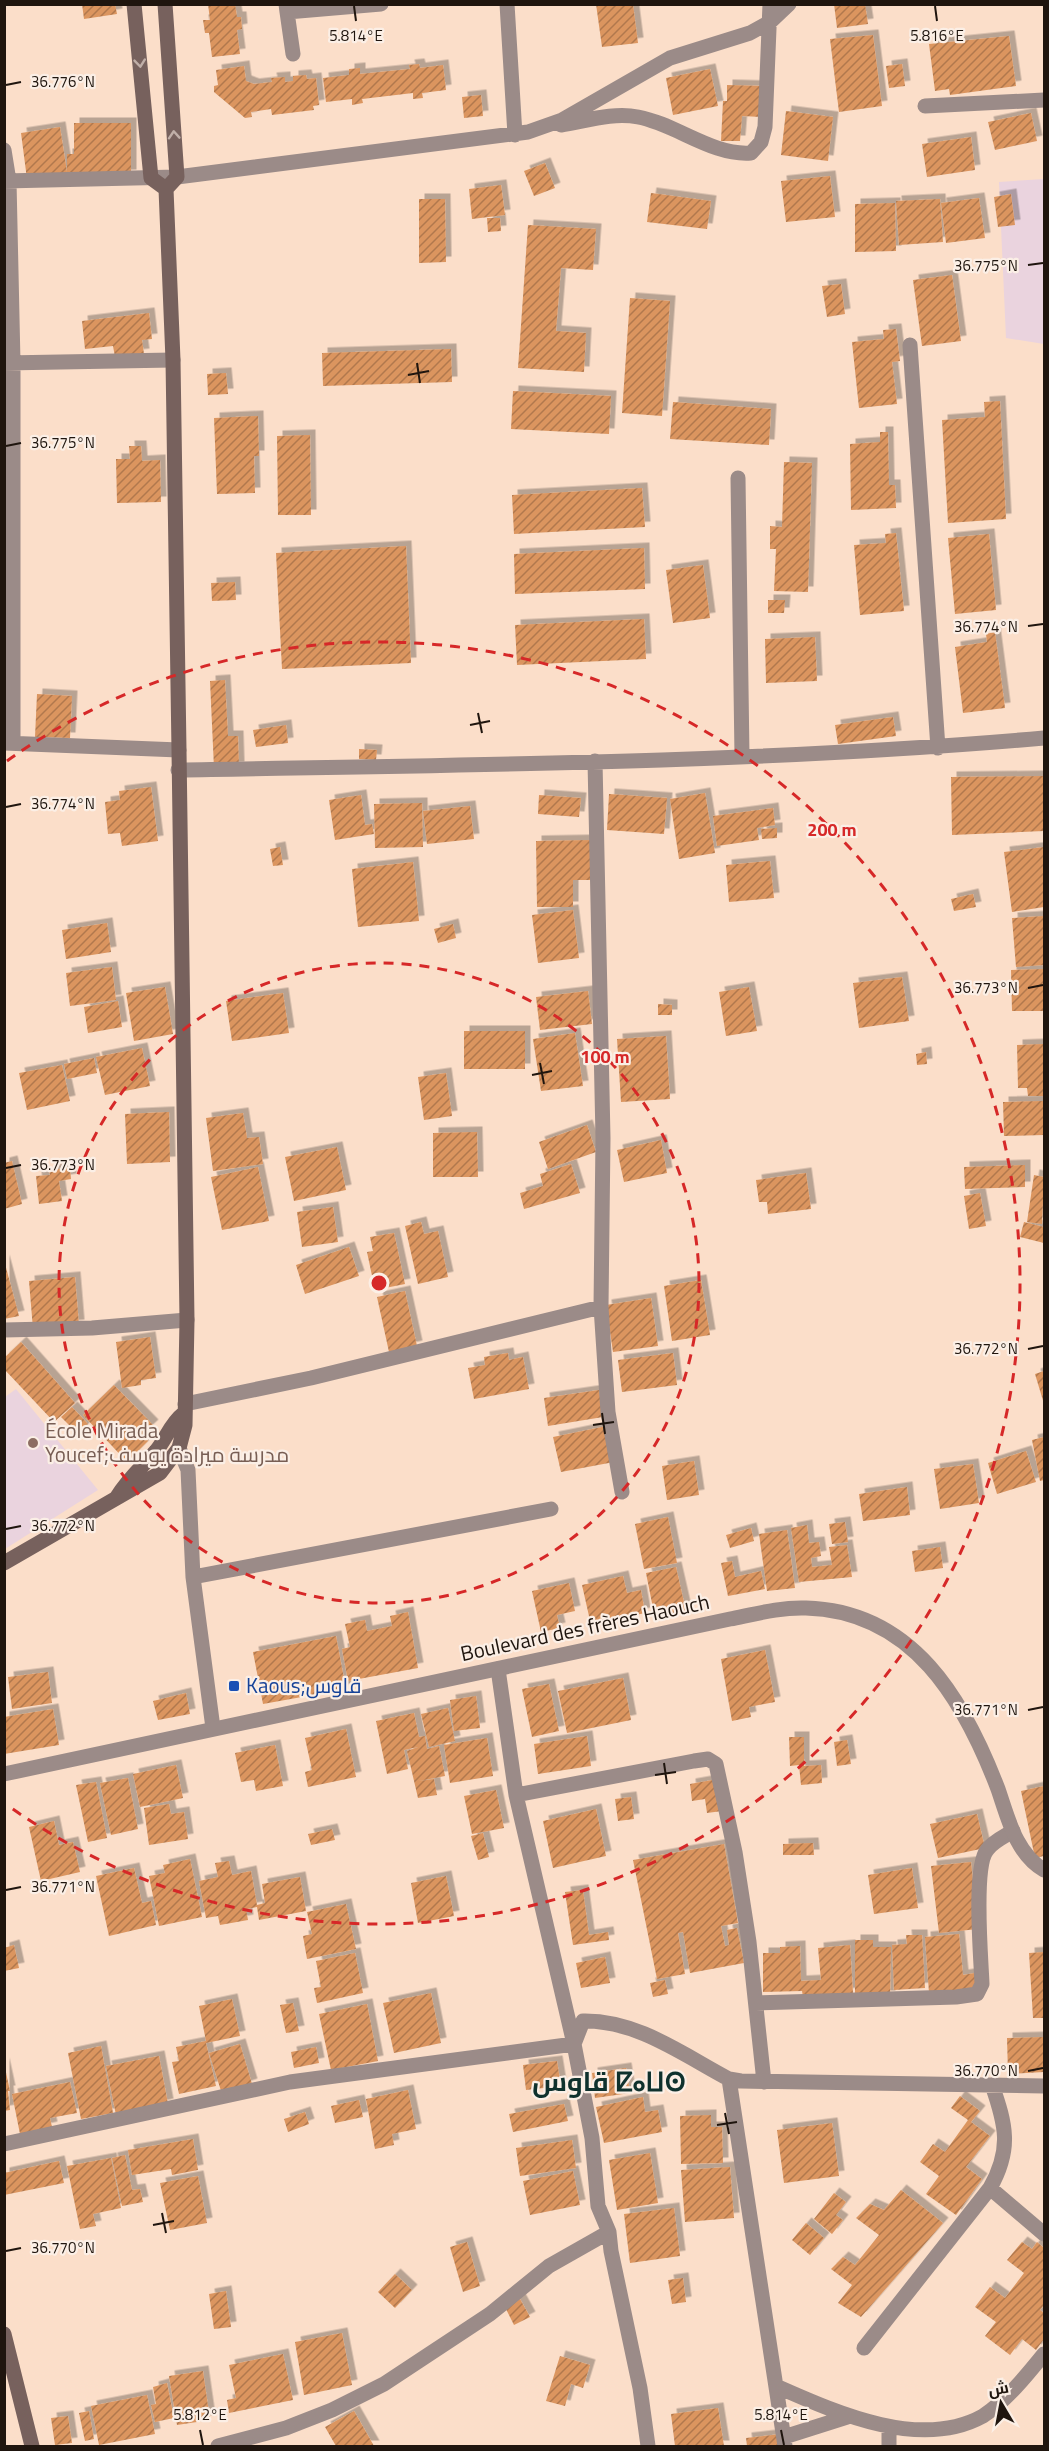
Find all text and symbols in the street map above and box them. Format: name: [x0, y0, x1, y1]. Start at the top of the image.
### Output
text: 5.814°E: [329, 24, 383, 47]
text: 5.816°E: [910, 24, 964, 47]
one-way arrow: [133, 58, 146, 67]
text: 36.776°N: [31, 70, 95, 93]
one-way arrow: [167, 130, 180, 139]
text: 36.775°N: [954, 254, 1018, 277]
text: 36.775°N: [31, 431, 95, 454]
text: 36.774°N: [954, 615, 1018, 638]
text: 36.774°N: [31, 792, 95, 815]
text: 200 m: [807, 816, 857, 843]
text: 36.773°N: [954, 976, 1018, 999]
text: 100 m: [580, 1043, 630, 1070]
text: 36.773°N: [31, 1153, 95, 1176]
centre of rings: [369, 1273, 389, 1293]
text: 36.772°N: [954, 1337, 1018, 1360]
place label: École Mirada Youcef;مدرسة ميرادة يوسف: [45, 1414, 289, 1470]
marker: École Mirada Youcef;مدرسة ميرادة يوسف: [26, 1436, 40, 1450]
text: 36.772°N: [31, 1514, 95, 1537]
street label: Boulevard des frères Haouch: [457, 1585, 712, 1669]
place label: Kaous;قاوس: [246, 1669, 362, 1701]
marker: Kaous;قاوس: [227, 1679, 241, 1693]
text: 36.771°N: [954, 1698, 1018, 1721]
text: 36.771°N: [31, 1875, 95, 1898]
text: 36.770°N: [954, 2059, 1018, 2082]
district label: قاوس ⵇⴰⵡⵙ: [532, 2060, 686, 2101]
text: 36.770°N: [31, 2236, 95, 2259]
north arrow: [971, 2373, 1031, 2433]
text: ش: [986, 2375, 1011, 2402]
text: 5.812°E: [173, 2403, 227, 2426]
text: 5.814°E: [754, 2403, 808, 2426]

